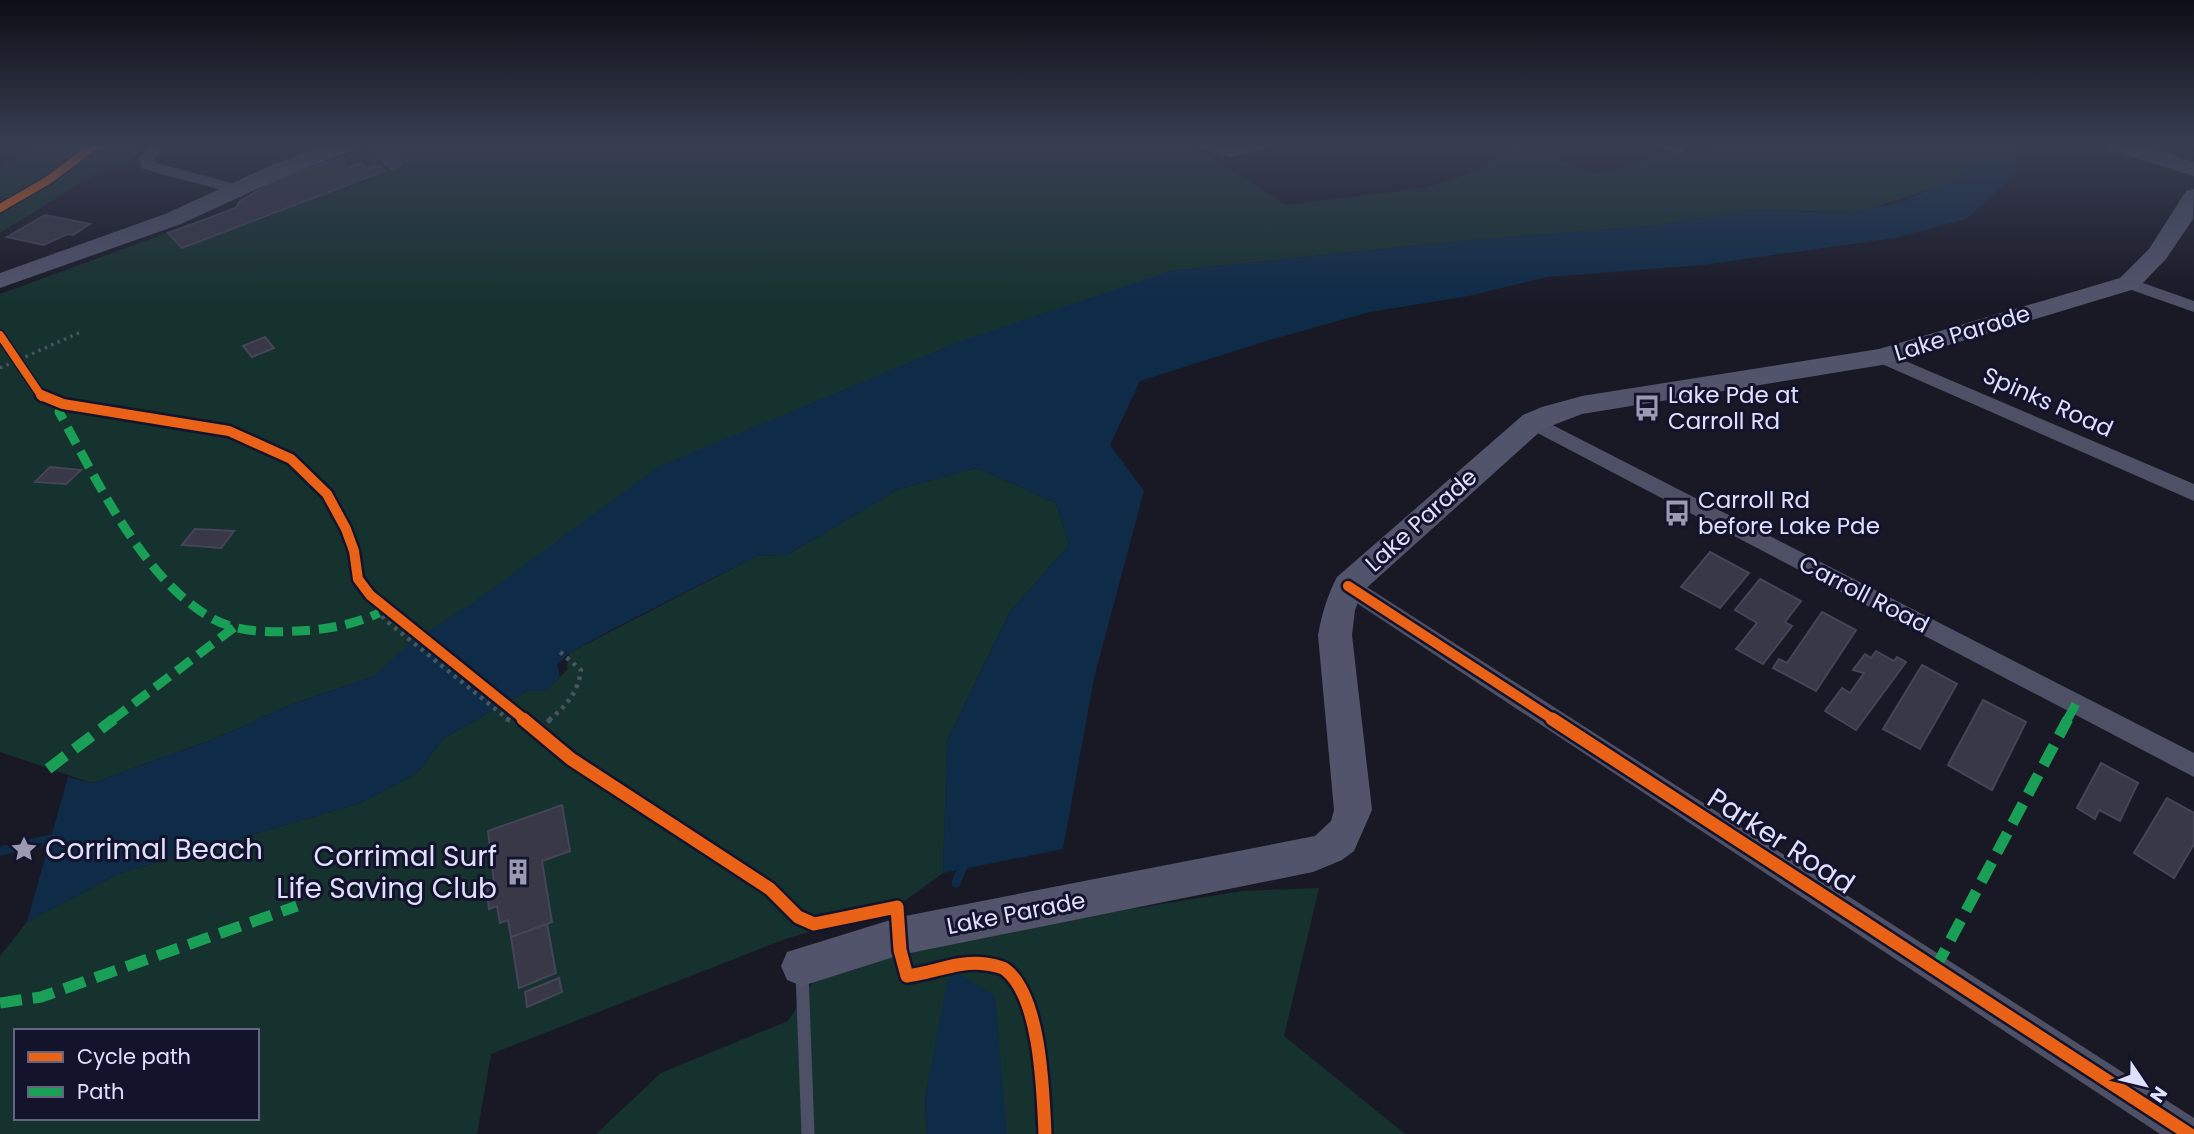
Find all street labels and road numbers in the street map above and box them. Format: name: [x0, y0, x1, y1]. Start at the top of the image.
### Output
street label: Lake Parade: [1890, 297, 2034, 369]
street label: Spinks Road: [1978, 359, 2118, 445]
street label: Lake Parade: [1358, 461, 1484, 579]
street label: Carroll Road: [1793, 547, 1935, 641]
street label: Parker Road: [1700, 779, 1862, 903]
street label: Lake Parade: [944, 884, 1088, 942]

